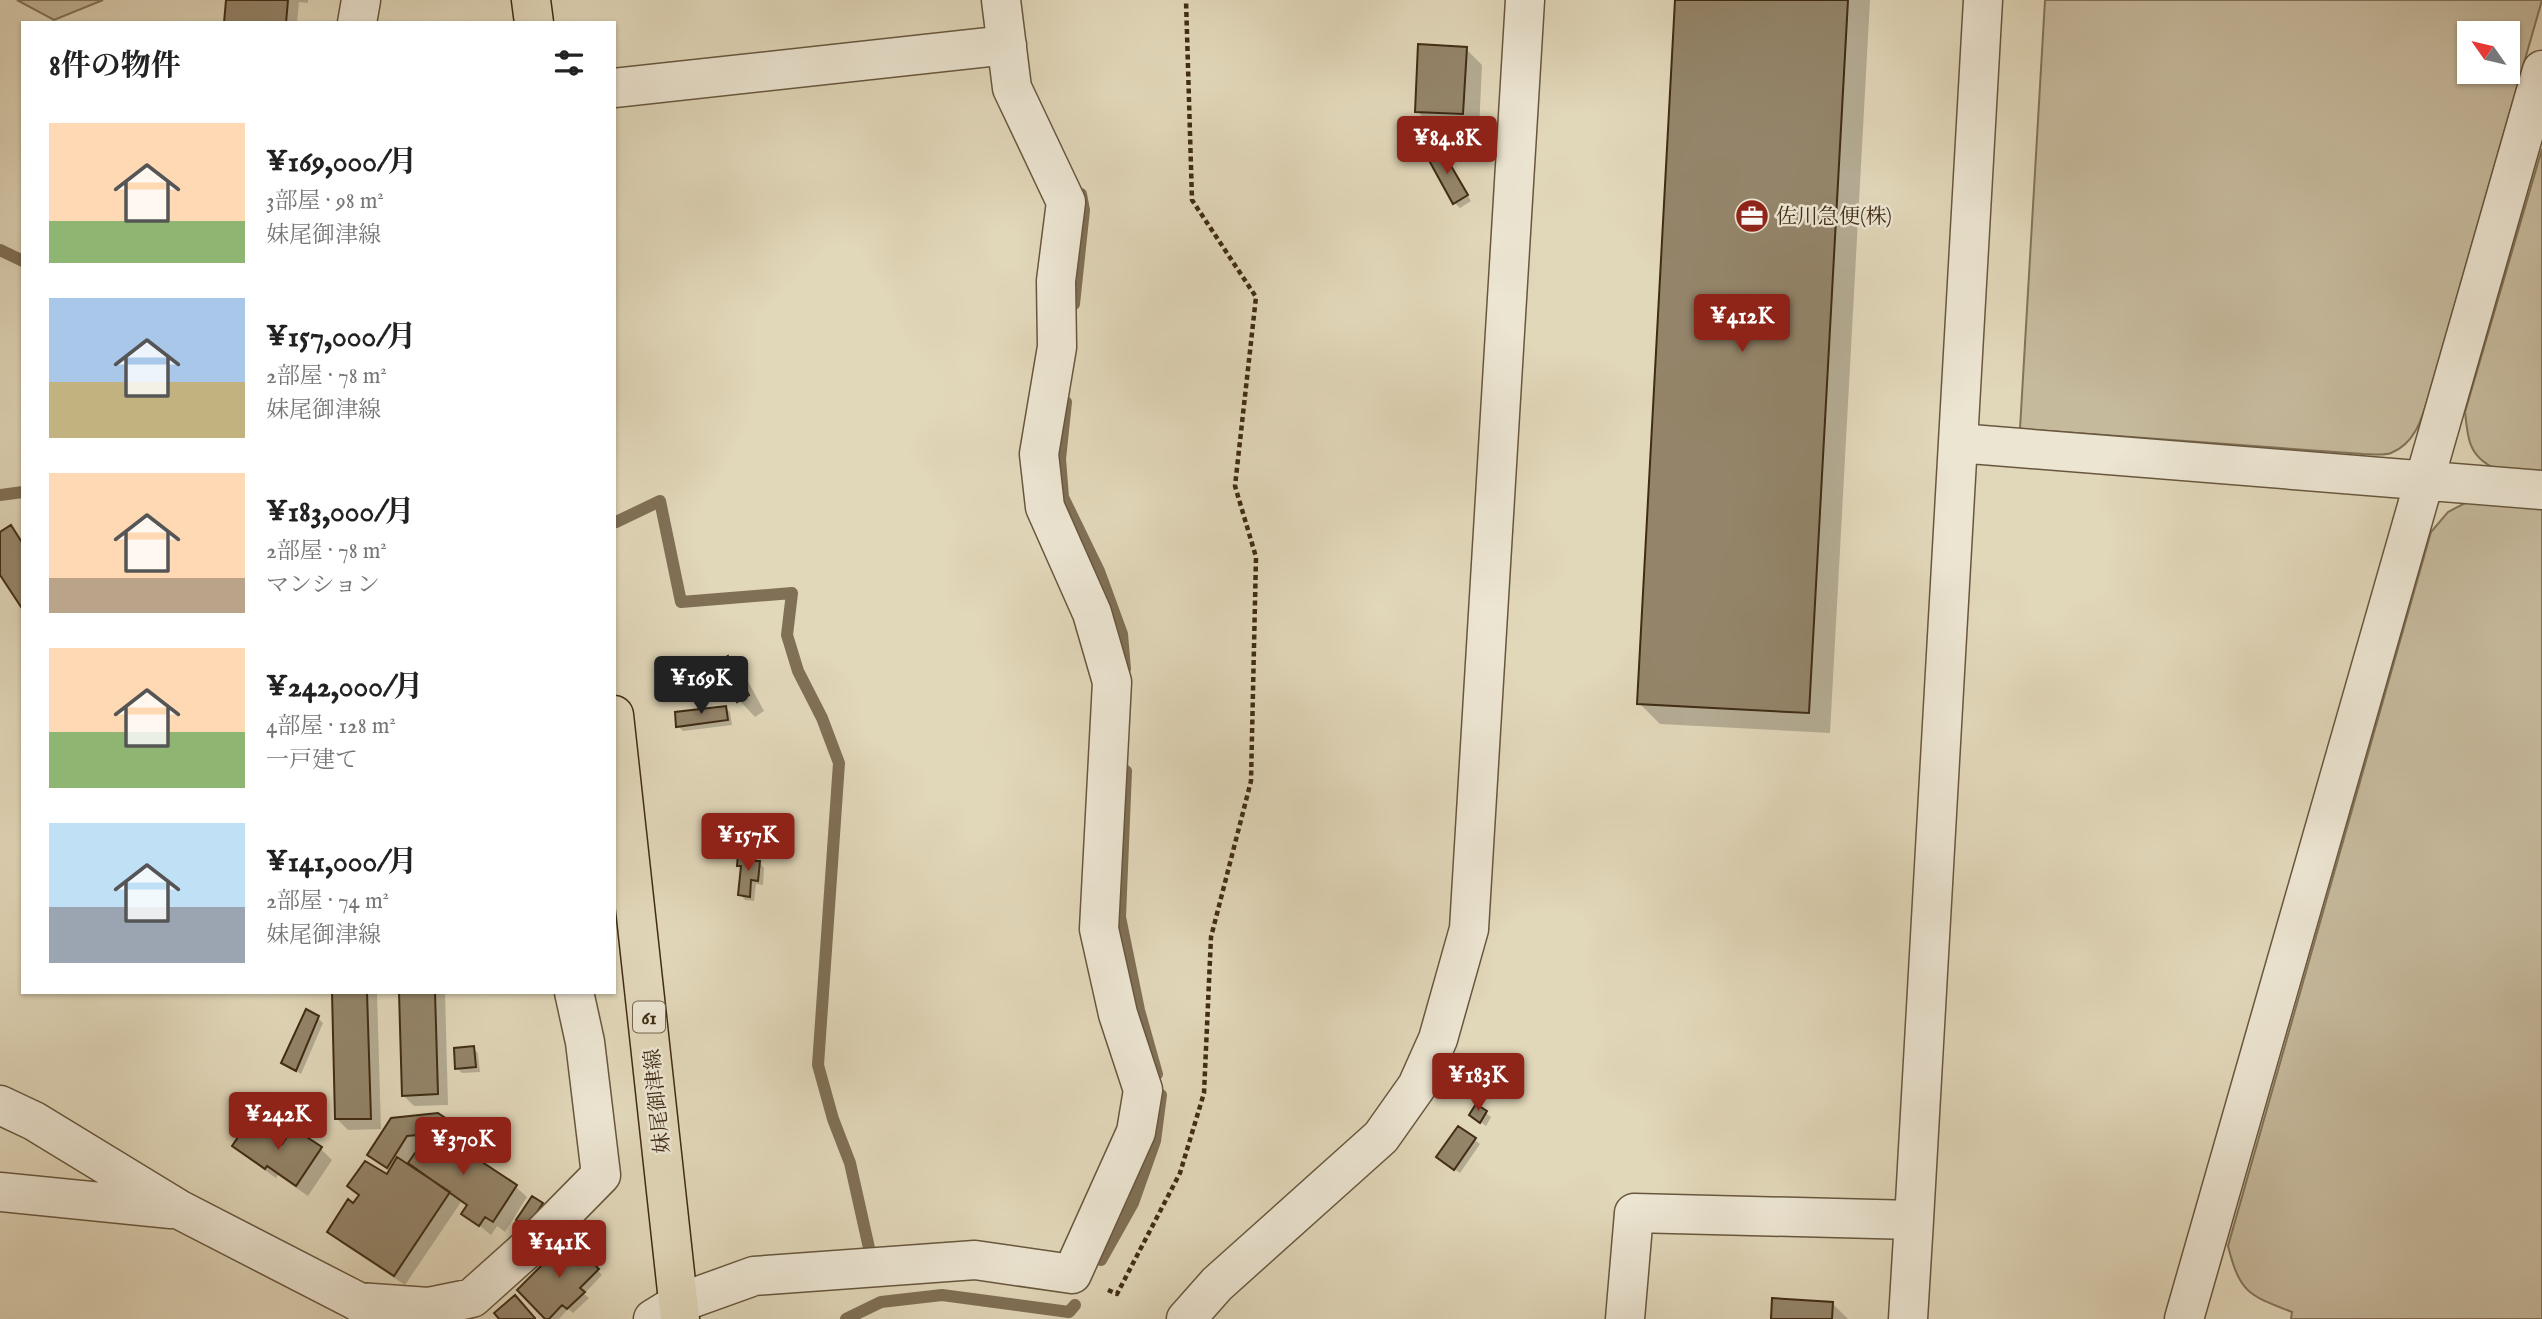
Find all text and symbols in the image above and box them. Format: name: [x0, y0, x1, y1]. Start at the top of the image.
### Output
north arrow: [2457, 21, 2520, 84]
map controls: [2457, 21, 2520, 84]
icon: filters: [550, 44, 588, 82]
text: 8件の物件: [49, 48, 181, 86]
pin: ¥84.8K: [1390, 116, 1504, 176]
text: ¥84.8K: [1413, 124, 1481, 153]
text: ¥169,000/月: [266, 144, 417, 182]
icon: home: [105, 151, 189, 235]
text: 3部屋 · 98 m²: [266, 187, 384, 216]
office icon: 佐川急便(株): [1733, 197, 1771, 235]
place label: 佐川急便(株): [1776, 204, 1892, 231]
text: 妹尾御津線: [266, 221, 381, 250]
pin: ¥412K: [1693, 294, 1791, 354]
text: ¥412K: [1710, 302, 1774, 331]
text: ¥157,000/月: [266, 319, 416, 357]
icon: home: [105, 326, 189, 410]
text: 2部屋 · 78 m²: [266, 362, 387, 391]
text: 妹尾御津線: [266, 396, 381, 425]
text: ¥183,000/月: [266, 494, 414, 532]
icon: home: [105, 501, 189, 585]
text: 2部屋 · 78 m²: [266, 537, 387, 566]
text: マンション: [266, 571, 380, 600]
pin: ¥169K: [652, 656, 750, 716]
text: ¥169K: [670, 664, 732, 693]
text: ¥242,000/月: [266, 669, 423, 707]
icon: home: [105, 676, 189, 760]
text: 4部屋 · 128 m²: [266, 712, 396, 741]
text: 一戸建て: [266, 746, 358, 775]
pin: ¥157K: [699, 814, 797, 873]
text: ¥157K: [717, 821, 779, 850]
text: ¥141,000/月: [266, 844, 417, 882]
icon: home: [105, 851, 189, 935]
text: 2部屋 · 74 m²: [266, 887, 389, 916]
text: 妹尾御津線: [266, 921, 381, 950]
road number: 61: [633, 1001, 665, 1032]
street label: 妹尾御津線: [640, 1047, 677, 1154]
pin: ¥183K: [1429, 1054, 1527, 1113]
text: ¥183K: [1448, 1061, 1508, 1090]
pin: ¥242K: [229, 1092, 327, 1152]
text: ¥242K: [245, 1100, 311, 1129]
pin: ¥370K: [414, 1118, 512, 1177]
text: ¥370K: [431, 1125, 495, 1154]
pin: ¥141K: [510, 1220, 608, 1280]
text: ¥141K: [528, 1228, 590, 1257]

